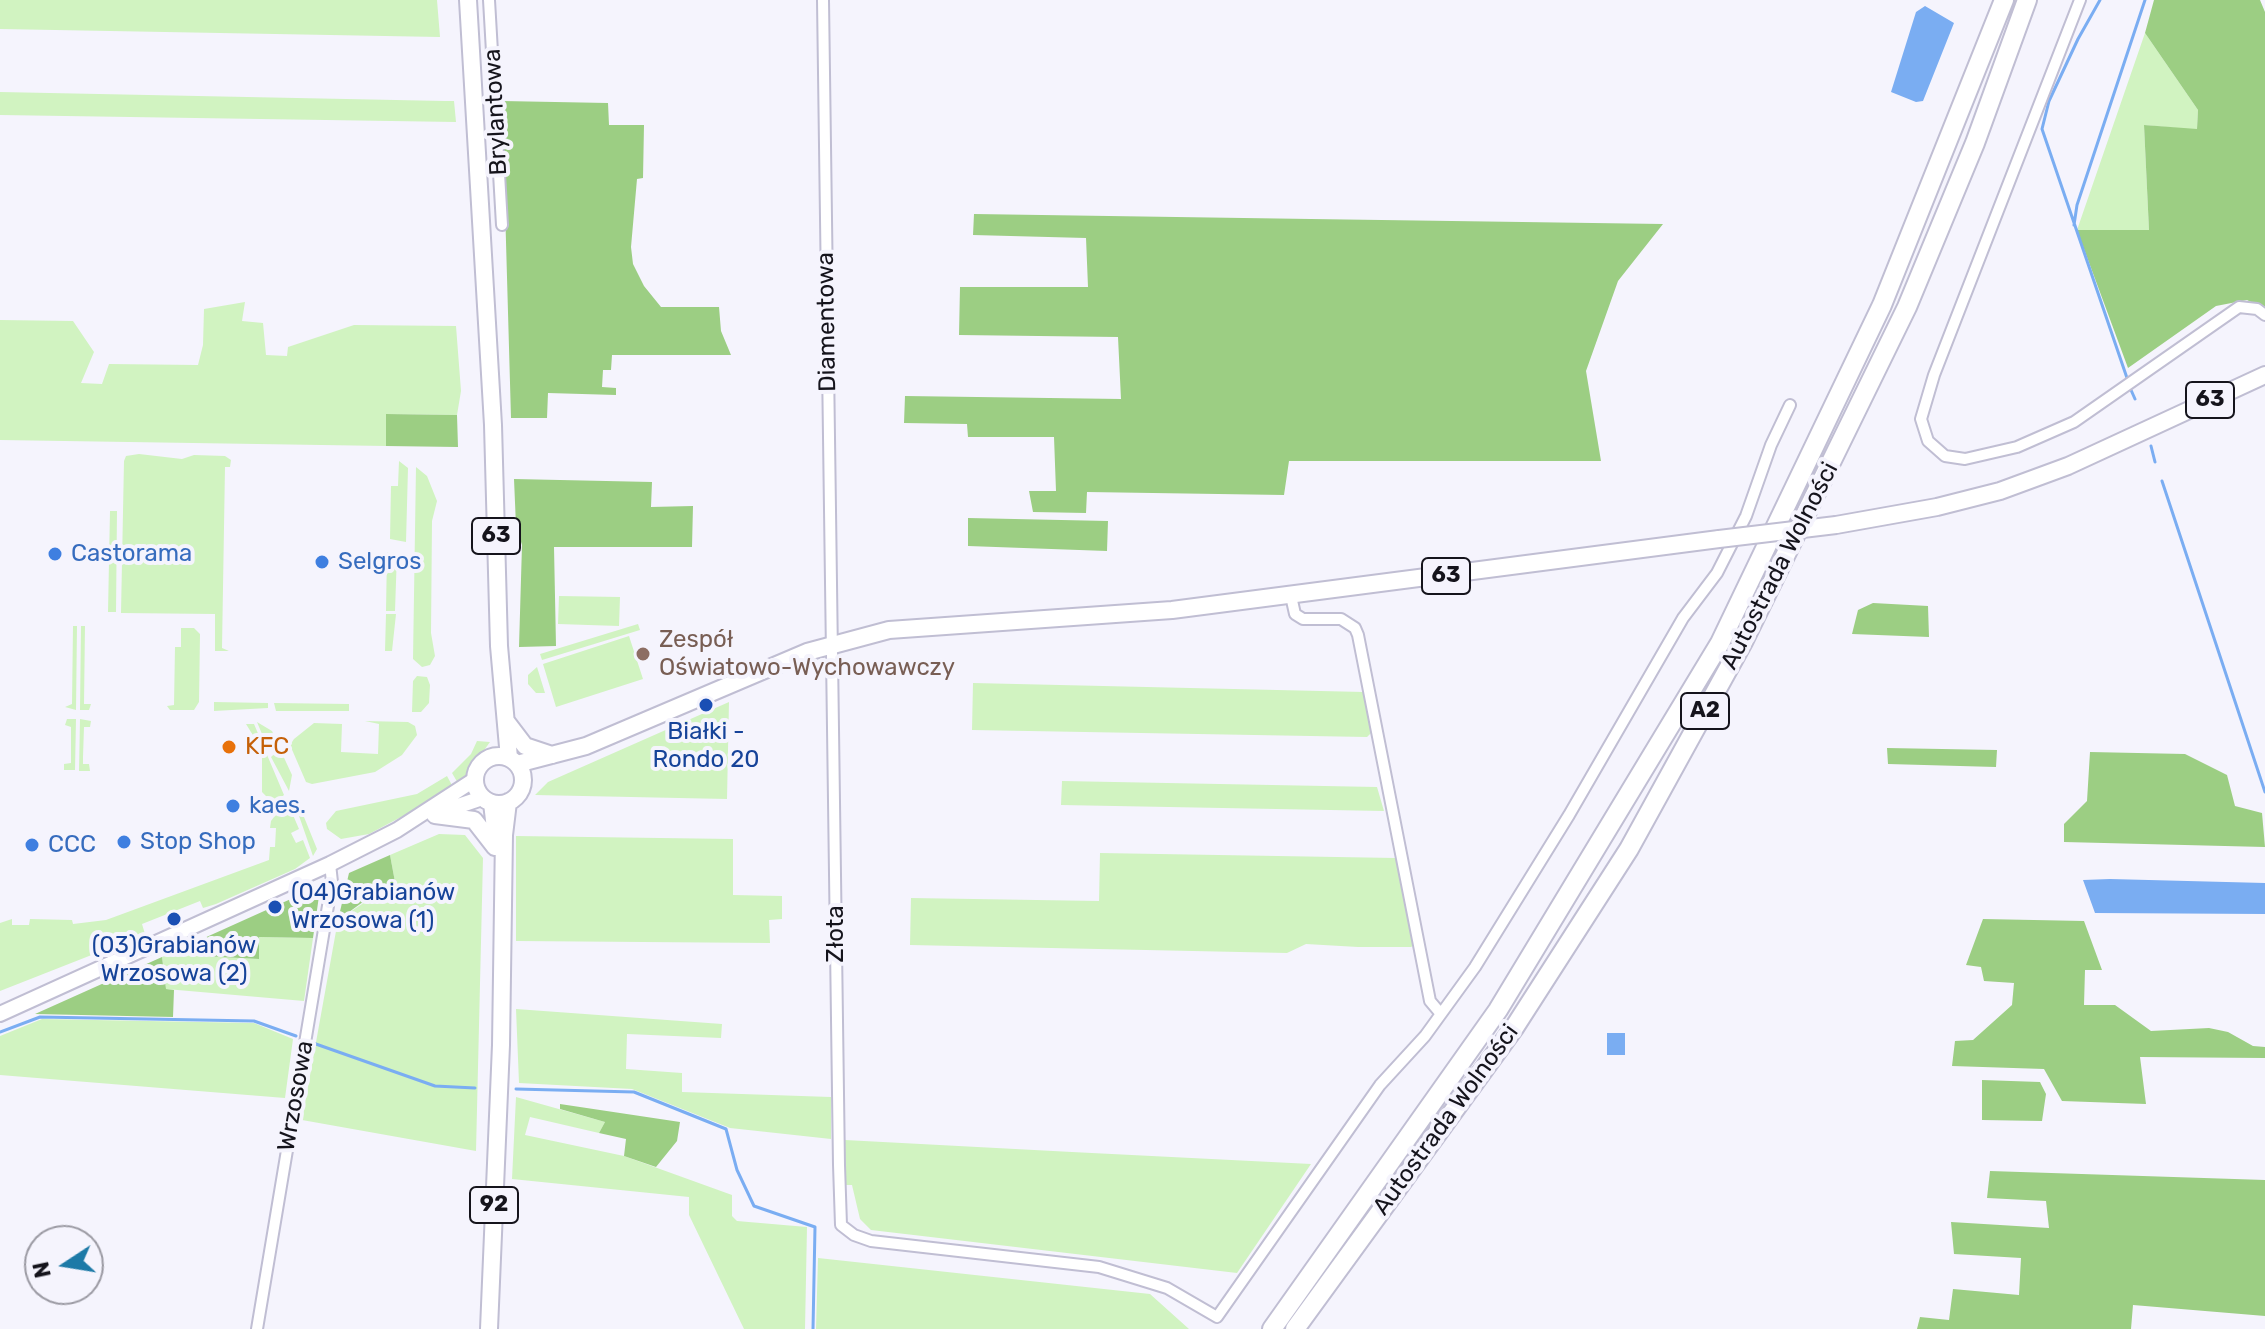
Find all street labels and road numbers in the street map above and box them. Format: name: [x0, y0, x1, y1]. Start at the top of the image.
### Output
street label: Brylantowa: [478, 48, 514, 176]
street label: Diamentowa: [811, 252, 843, 392]
road number: 63: [2186, 382, 2234, 418]
street label: Autostrada Wolności: [1715, 458, 1845, 674]
road number: 63: [472, 518, 520, 554]
road number: 63: [1422, 558, 1470, 594]
road number: A2: [1681, 693, 1729, 729]
street label: Złota: [822, 905, 850, 963]
street label: Autostrada Wolności: [1367, 1019, 1525, 1221]
street label: Wrzosowa: [272, 1038, 320, 1154]
road number: 92: [470, 1187, 518, 1223]

